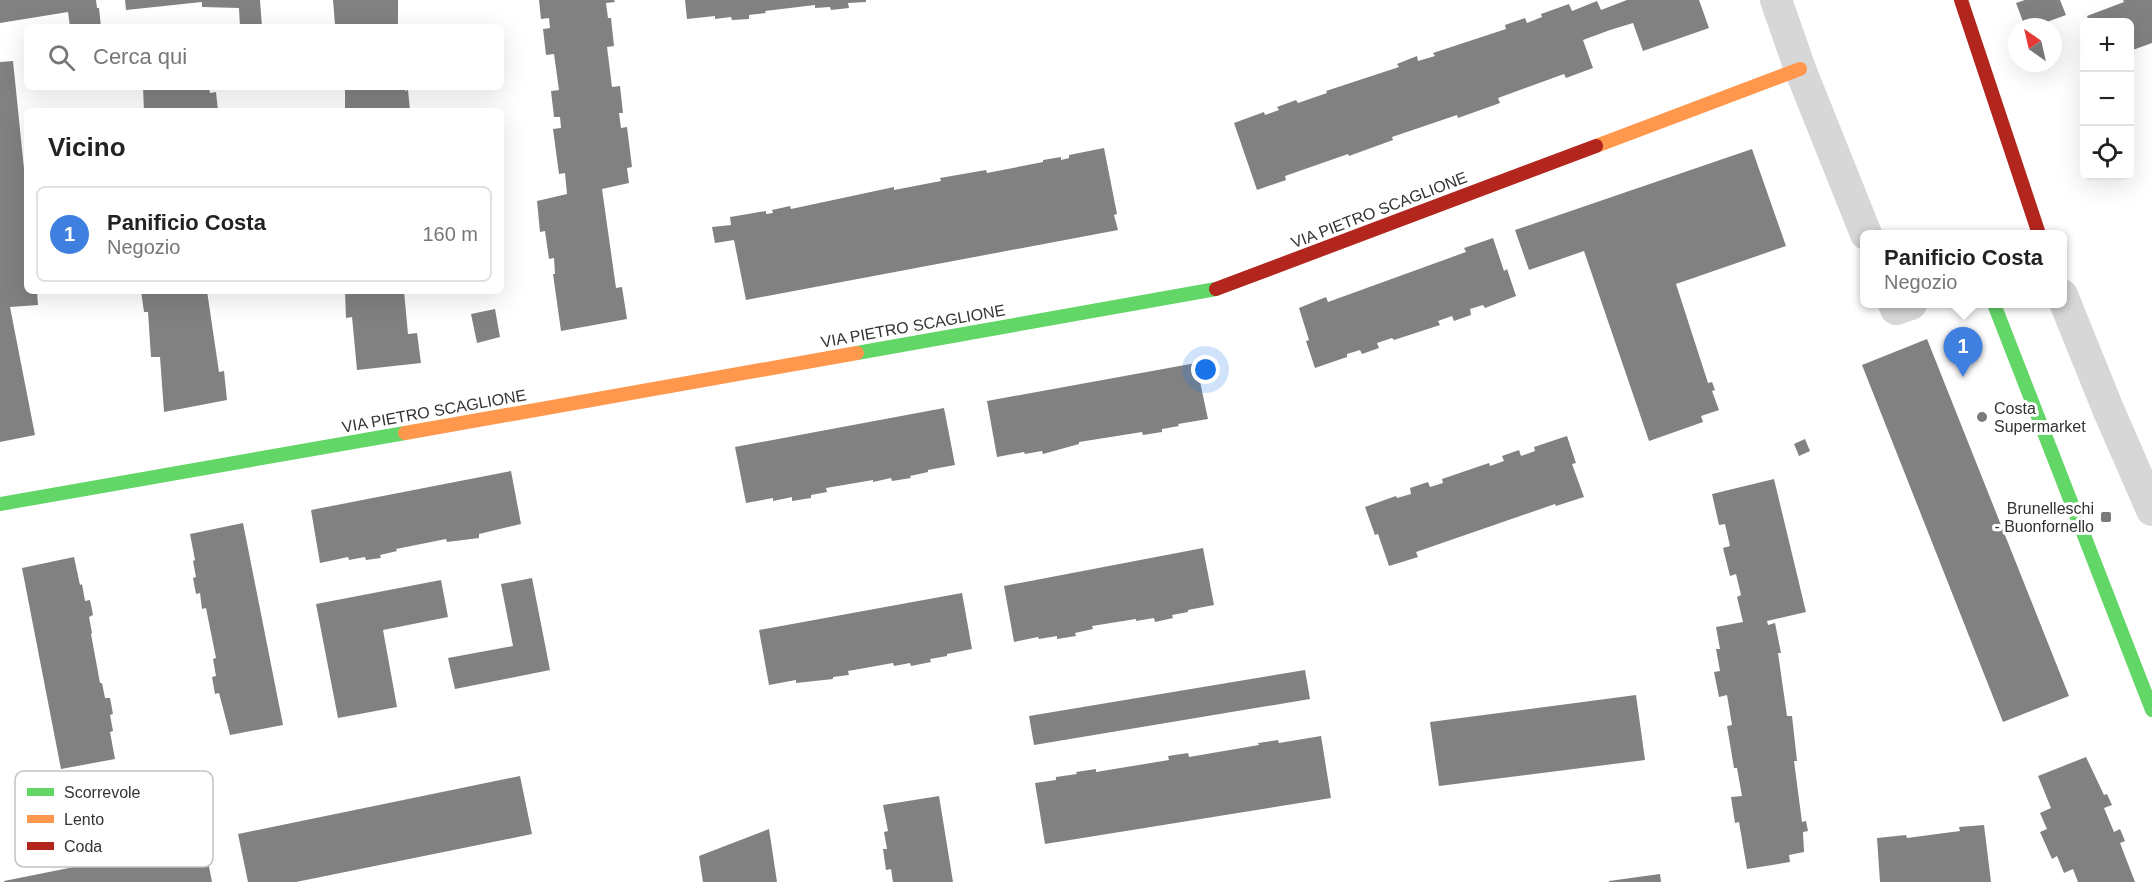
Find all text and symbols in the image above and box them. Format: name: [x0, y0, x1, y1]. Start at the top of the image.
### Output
north arrow: [2008, 18, 2062, 72]
map controls: [2080, 18, 2134, 180]
button: +: [2080, 18, 2134, 72]
search box: [24, 24, 504, 90]
icon: search: [45, 41, 78, 74]
text: Cerca qui: [93, 44, 187, 69]
button: −: [2080, 72, 2134, 126]
button: locate: [2080, 126, 2134, 180]
text: Vicino: [48, 132, 126, 162]
street label: VIA PIETRO SCAGLIONE: [1289, 169, 1469, 251]
text: Panificio Costa: [107, 210, 266, 235]
text: 1: [64, 223, 75, 245]
text: 160 m: [422, 223, 478, 245]
popup: [1860, 230, 2067, 308]
text: Negozio: [107, 236, 180, 258]
text: Panificio Costa: [1884, 245, 2043, 270]
text: Negozio: [1884, 271, 1957, 293]
street label: VIA PIETRO SCAGLIONE: [820, 301, 1006, 351]
pin: 1: [1944, 328, 1982, 377]
your location: [1191, 355, 1220, 384]
street label: VIA PIETRO SCAGLIONE: [341, 386, 527, 436]
place label: Costa Supermarket: [1994, 400, 2086, 435]
marker: Costa Supermarket: [1975, 410, 1989, 424]
place label: Brunelleschi - Buonfornello: [1994, 500, 2094, 535]
marker: Brunelleschi - Buonfornello: [2099, 510, 2113, 524]
legend: [15, 771, 213, 867]
text: Scorrevole: [64, 784, 141, 801]
text: Lento: [64, 811, 104, 828]
text: Coda: [64, 838, 102, 855]

